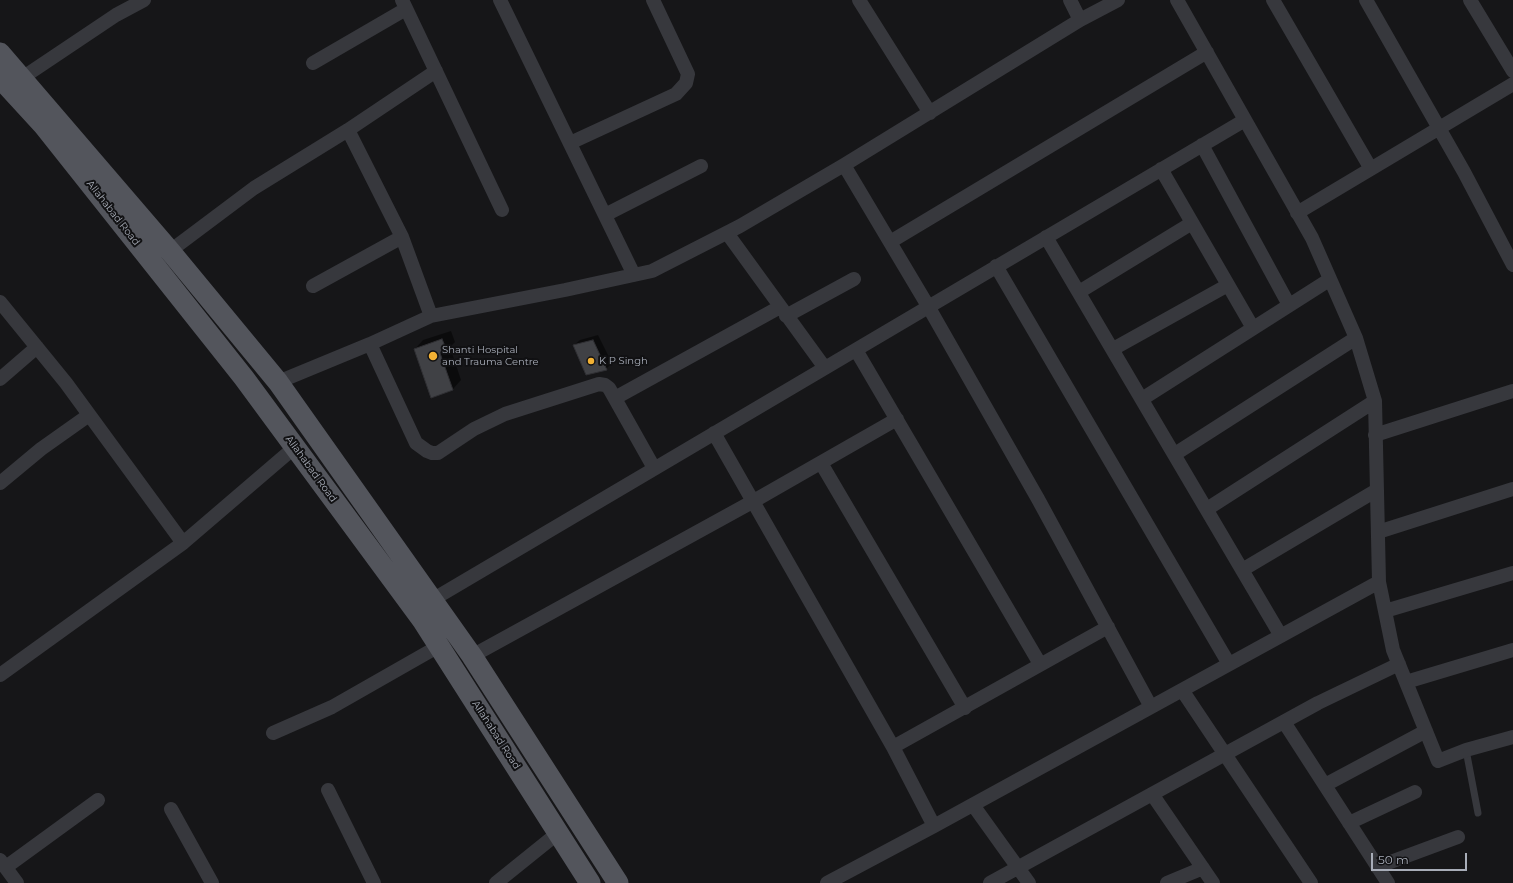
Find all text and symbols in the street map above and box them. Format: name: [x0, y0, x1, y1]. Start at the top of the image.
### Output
street label: Allahabad Road: [84, 178, 142, 248]
place label: Shanti Hospital and Trauma Centre: [442, 344, 539, 368]
marker: Shanti Hospital and Trauma Centre: [427, 350, 439, 362]
place label: K P Singh: [599, 355, 648, 367]
marker: K P Singh: [586, 356, 596, 366]
street label: Allahabad Road: [283, 433, 339, 505]
street label: Allahabad Road: [469, 698, 523, 772]
scale bar: [1373, 845, 1469, 871]
text: 50 m: [1378, 852, 1409, 867]

